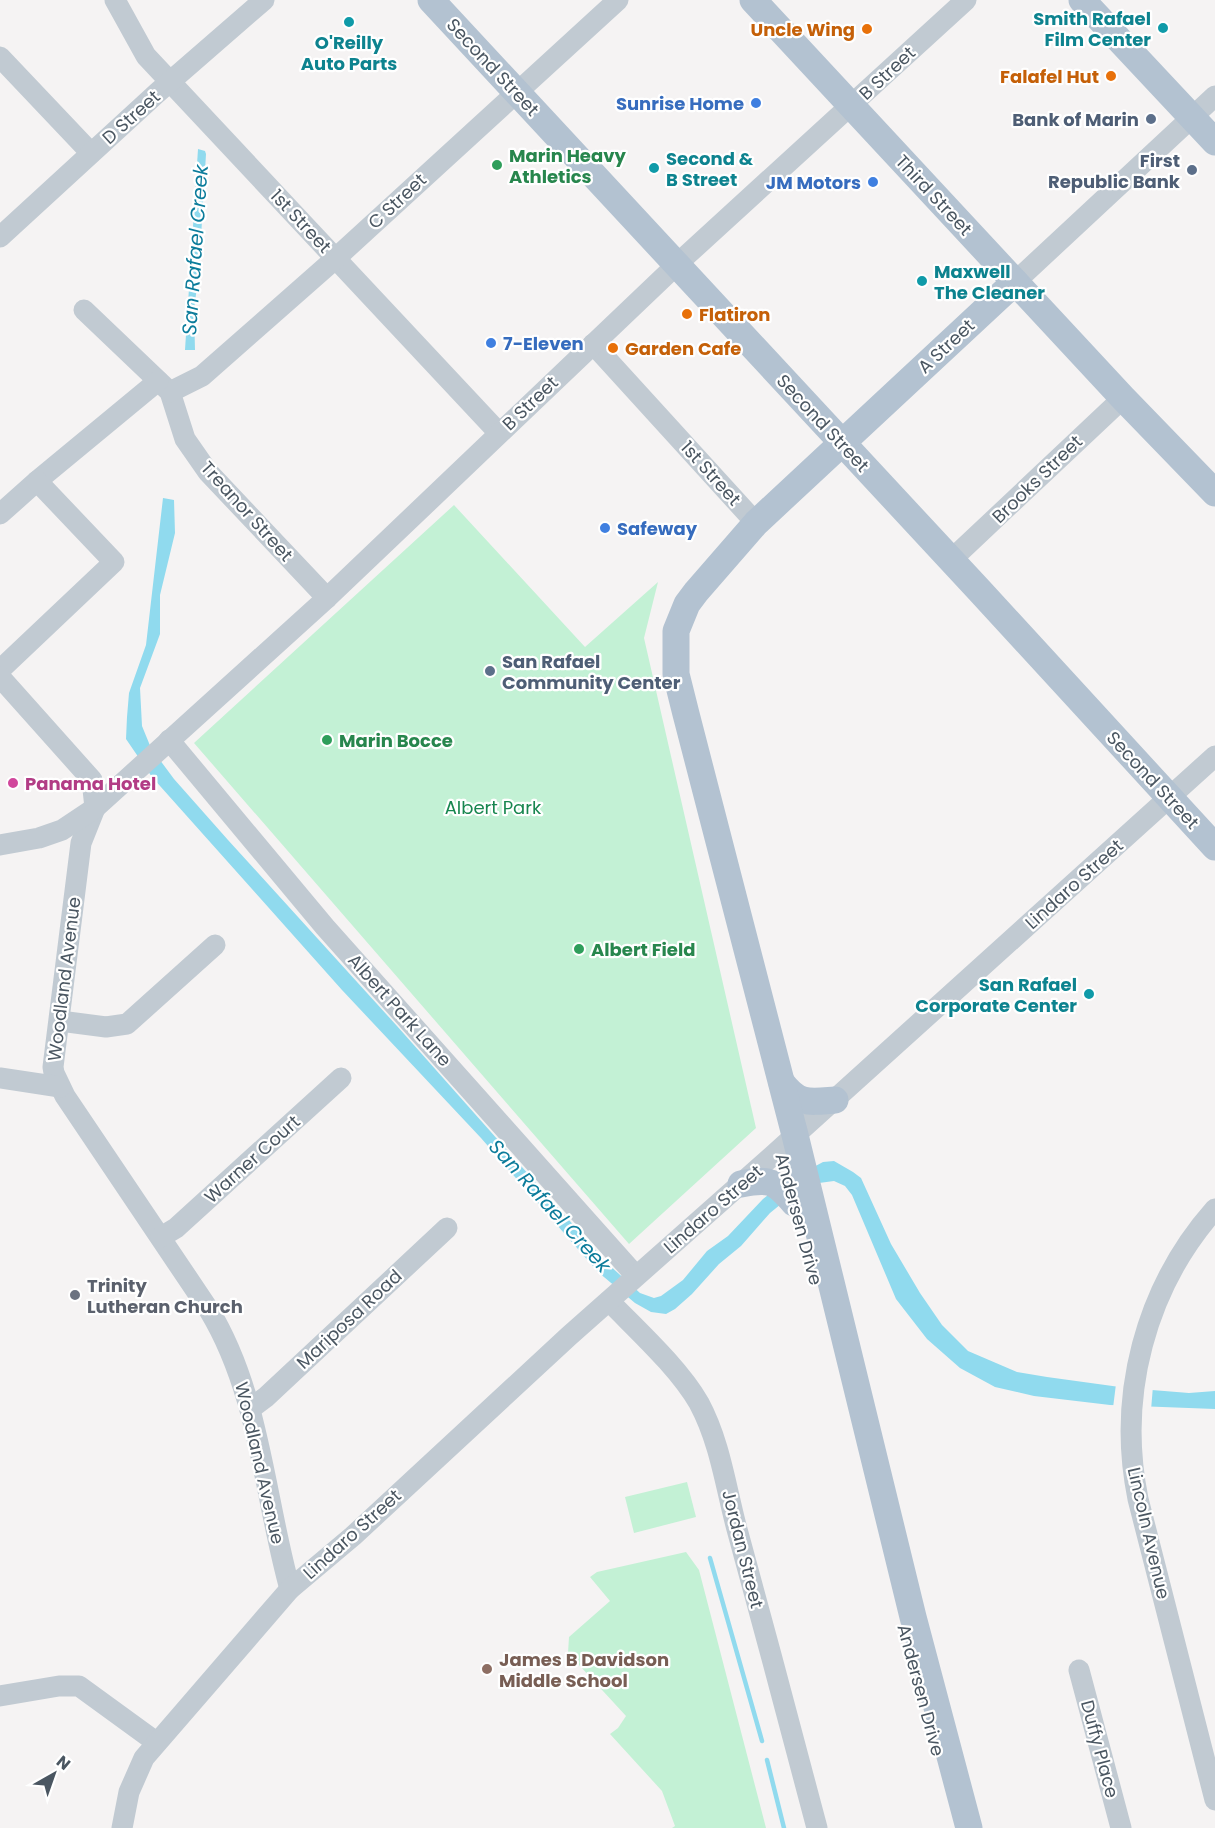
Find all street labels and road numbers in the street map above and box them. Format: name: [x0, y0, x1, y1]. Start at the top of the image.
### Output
street label: Second Street: [441, 13, 545, 121]
street label: B Street: [853, 40, 921, 106]
street label: D Street: [97, 84, 165, 150]
street label: Third Street: [890, 149, 978, 241]
street label: C Street: [362, 168, 432, 234]
street label: 1st Street: [265, 184, 337, 258]
street label: A Street: [912, 313, 980, 379]
street label: Second Street: [771, 369, 875, 477]
street label: B Street: [497, 370, 563, 436]
street label: Brooks Street: [986, 429, 1088, 529]
street label: 1st Street: [675, 435, 747, 511]
street label: Treanor Street: [195, 455, 299, 567]
street label: Second Street: [1101, 726, 1205, 834]
street label: Lindaro Street: [1020, 833, 1128, 935]
street label: Woodland Avenue: [42, 895, 86, 1063]
street label: Albert Park Lane: [343, 948, 457, 1072]
street label: Warner Court: [199, 1109, 305, 1209]
street label: Andersen Drive: [769, 1150, 829, 1288]
street label: Lindaro Street: [658, 1159, 768, 1259]
street label: Mariposa Road: [291, 1264, 407, 1374]
street label: Woodland Avenue: [229, 1380, 291, 1546]
street label: Lincoln Avenue: [1122, 1465, 1176, 1601]
street label: Lindaro Street: [298, 1483, 406, 1585]
street label: Jordan Street: [716, 1487, 770, 1611]
street label: Andersen Drive: [891, 1621, 951, 1759]
street label: Duffy Place: [1075, 1697, 1125, 1801]

